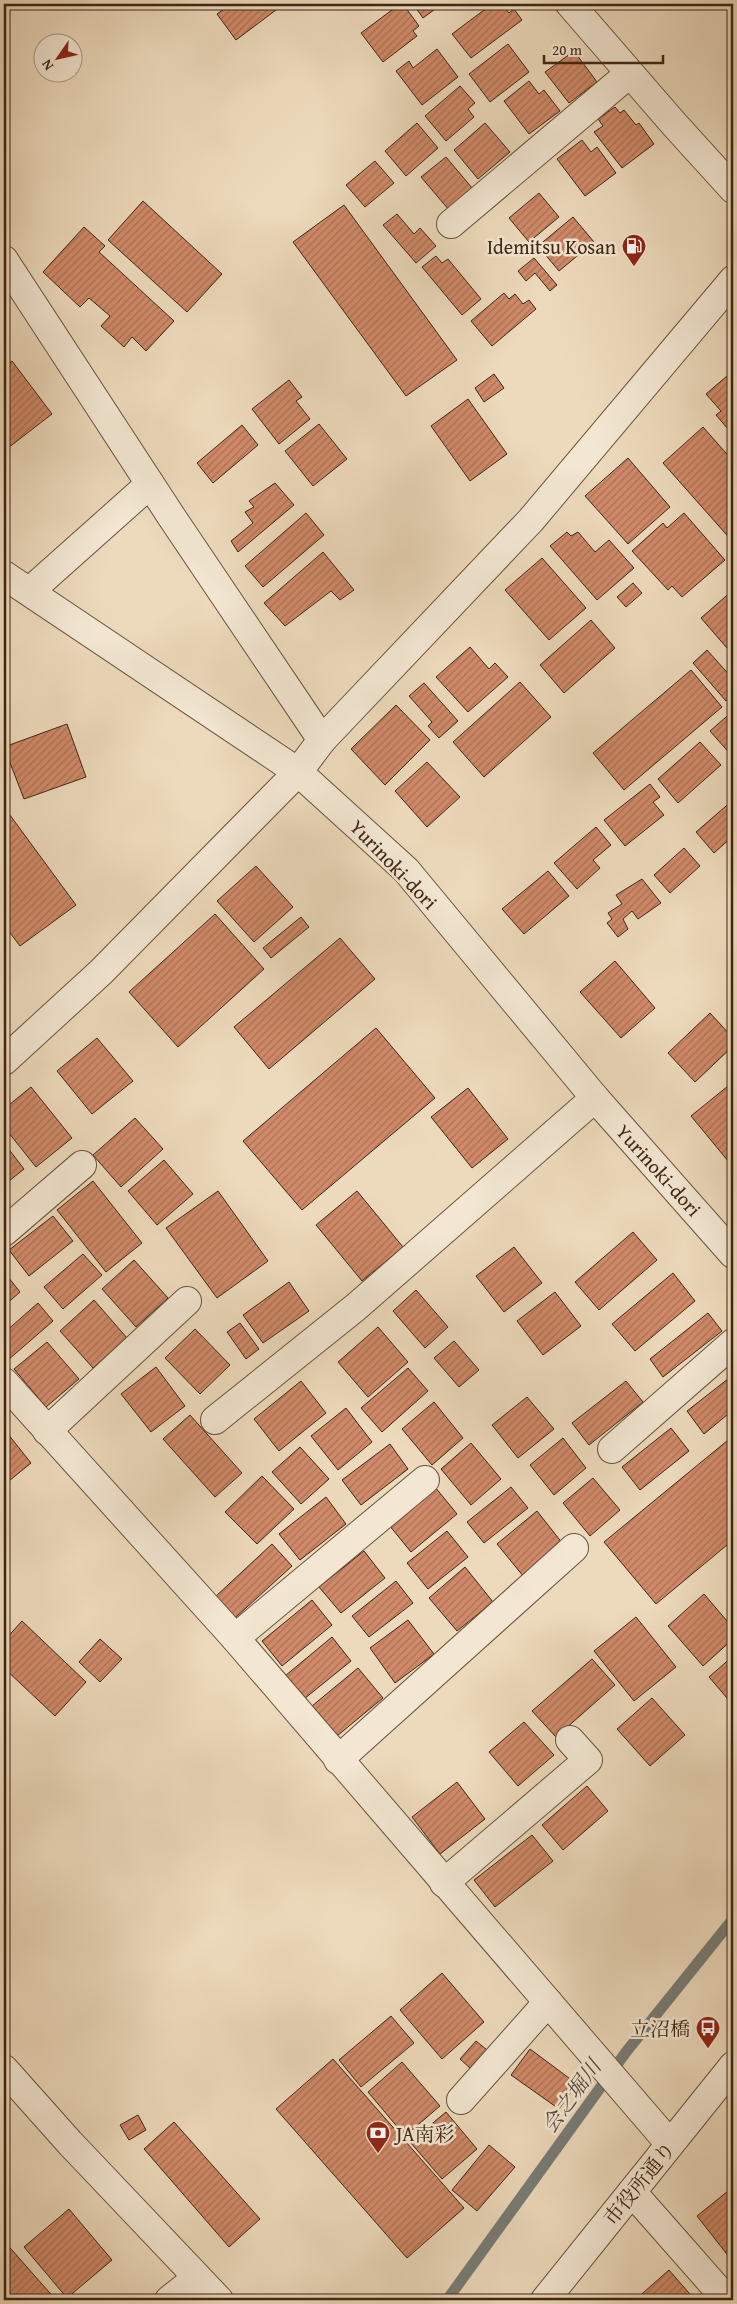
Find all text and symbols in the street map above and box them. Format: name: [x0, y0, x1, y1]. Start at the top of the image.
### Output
north arrow: [32, 32, 82, 82]
scale bar: [544, 32, 663, 64]
text: 20 m: [552, 39, 583, 60]
text: N: [36, 55, 58, 75]
place label: Idemitsu Kosan: [487, 232, 616, 261]
fuel station icon: Idemitsu Kosan: [621, 233, 647, 267]
street label: Yurinoki-dori: [343, 812, 445, 916]
street label: Yurinoki-dori: [610, 1117, 709, 1223]
place label: 立沼橋: [630, 2014, 690, 2043]
bus stop icon: 立沼橋: [695, 2015, 721, 2049]
water label: 会之堀川: [534, 2051, 609, 2139]
place label: JA南彩: [393, 2119, 454, 2148]
bank icon: JA南彩: [365, 2120, 391, 2154]
street label: 市役所通り: [596, 2135, 682, 2231]

